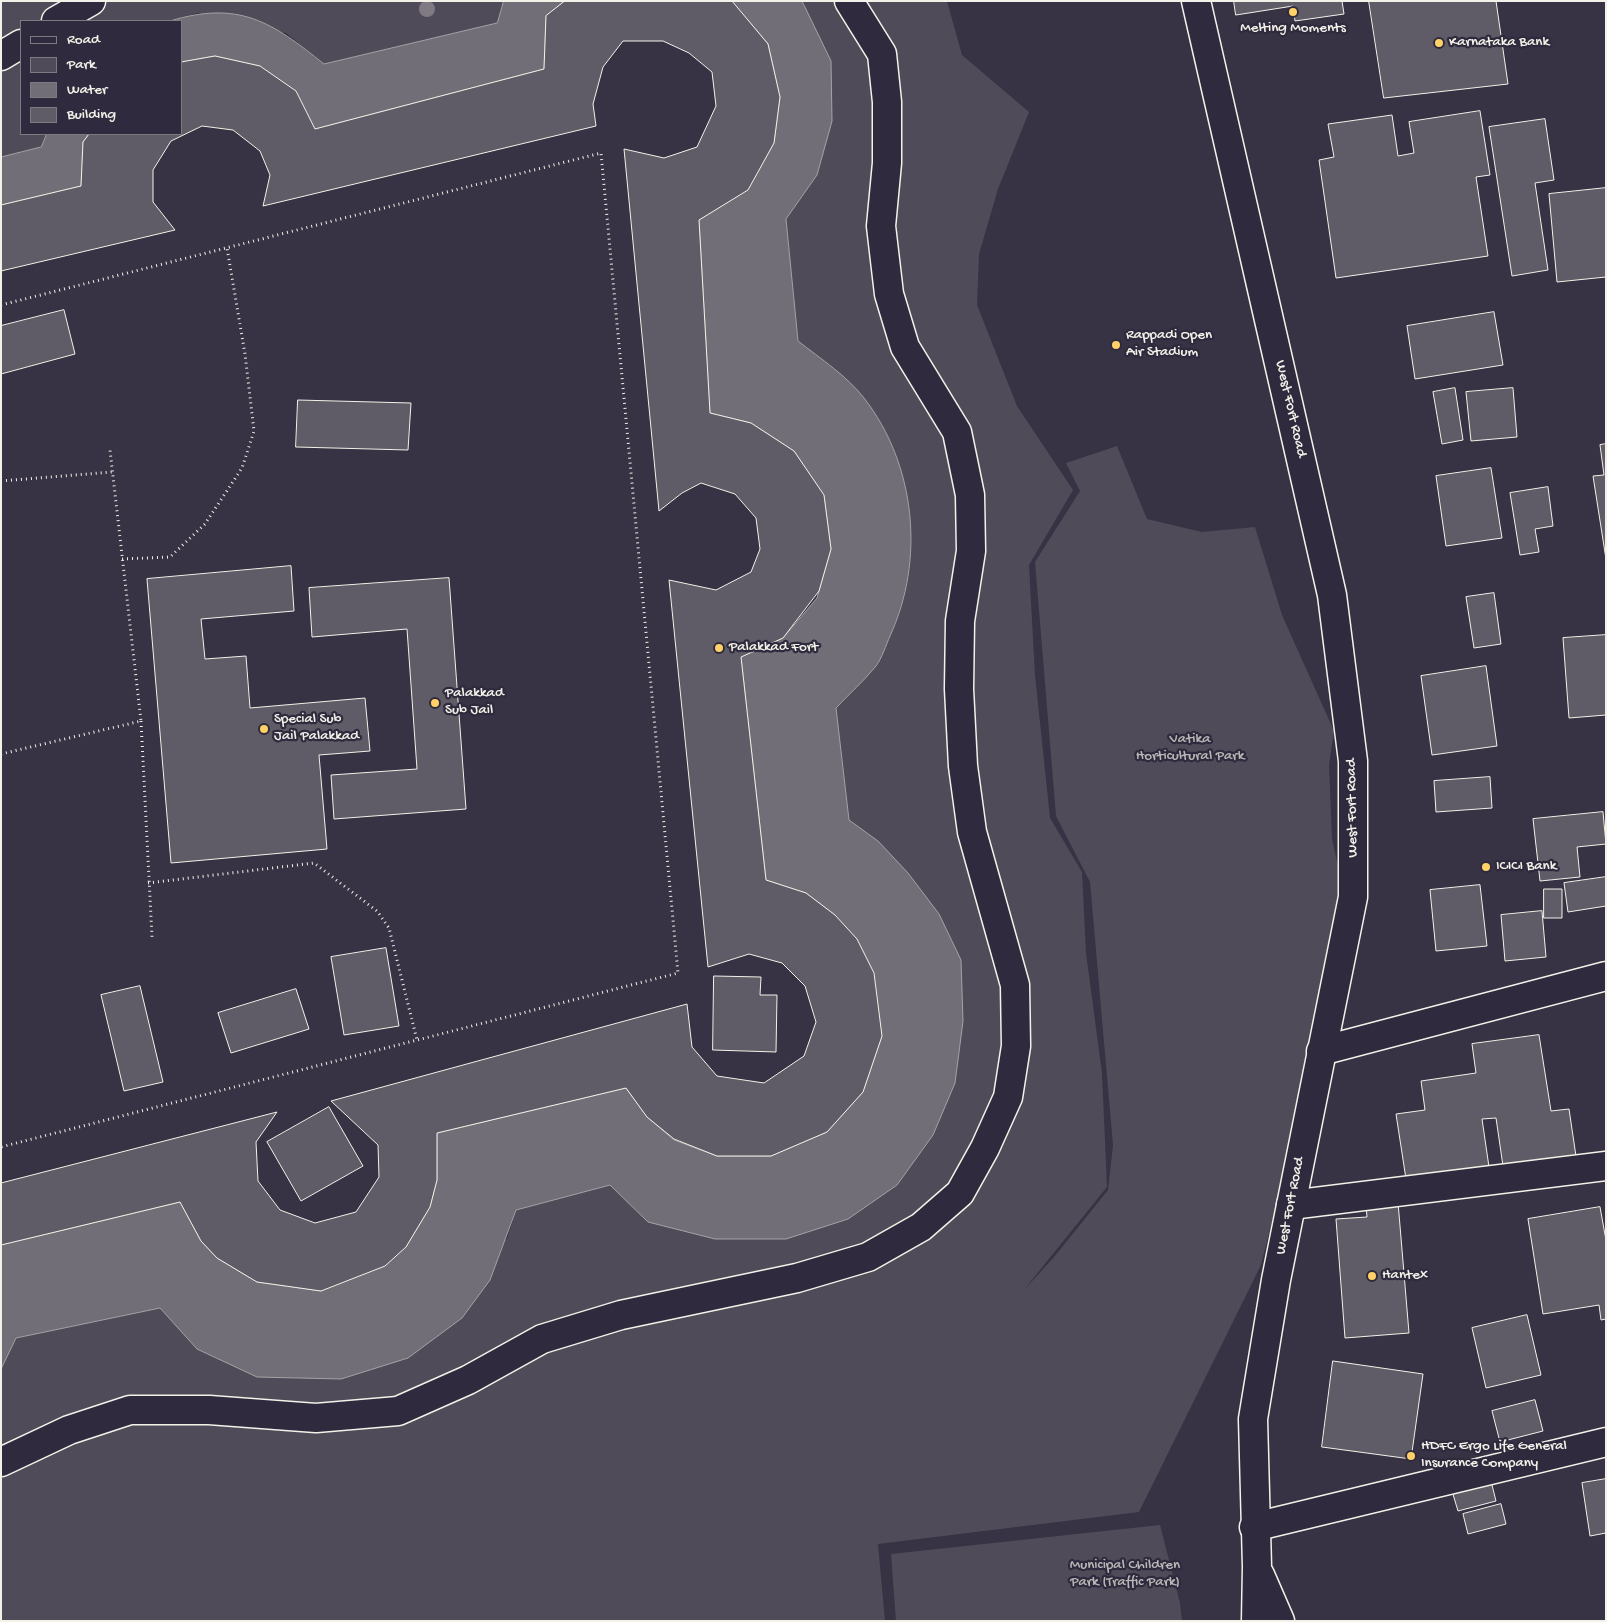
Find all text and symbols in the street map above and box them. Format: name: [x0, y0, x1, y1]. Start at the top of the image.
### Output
marker: Melting Moments: [1287, 6, 1299, 18]
legend: [20, 20, 182, 135]
place label: Melting Moments: [1240, 20, 1346, 38]
text: Road: [67, 31, 100, 49]
place label: Karnataka Bank: [1449, 34, 1549, 52]
marker: Karnataka Bank: [1433, 37, 1445, 49]
text: Park: [67, 56, 96, 74]
text: Water: [67, 81, 107, 99]
text: Building: [67, 106, 116, 124]
place label: Rappadi Open Air Stadium: [1126, 327, 1212, 362]
marker: Rappadi Open Air Stadium: [1110, 339, 1122, 351]
street label: West Fort Road: [1270, 359, 1310, 459]
place label: Palakkad Fort: [729, 639, 818, 657]
marker: Palakkad Fort: [713, 642, 725, 654]
place label: Palakkad Sub Jail: [445, 685, 504, 720]
marker: Palakkad Sub Jail: [429, 697, 441, 709]
place label: Special Sub Jail Palakkad: [274, 711, 359, 746]
marker: Special Sub Jail Palakkad: [258, 723, 270, 735]
park label: Vatika Horticultural Park: [1136, 731, 1244, 766]
street label: West Fort Road: [1343, 758, 1363, 858]
place label: ICICI Bank: [1496, 858, 1556, 876]
marker: ICICI Bank: [1480, 861, 1492, 873]
street label: West Fort Road: [1273, 1156, 1309, 1256]
place label: Hantex: [1382, 1267, 1428, 1285]
marker: Hantex: [1366, 1270, 1378, 1282]
place label: HDFC Ergo Life General Insurance Company: [1421, 1438, 1567, 1473]
marker: HDFC Ergo Life General Insurance Company: [1405, 1450, 1417, 1462]
park label: Municipal Children Park (Traffic Park): [1070, 1557, 1180, 1592]

